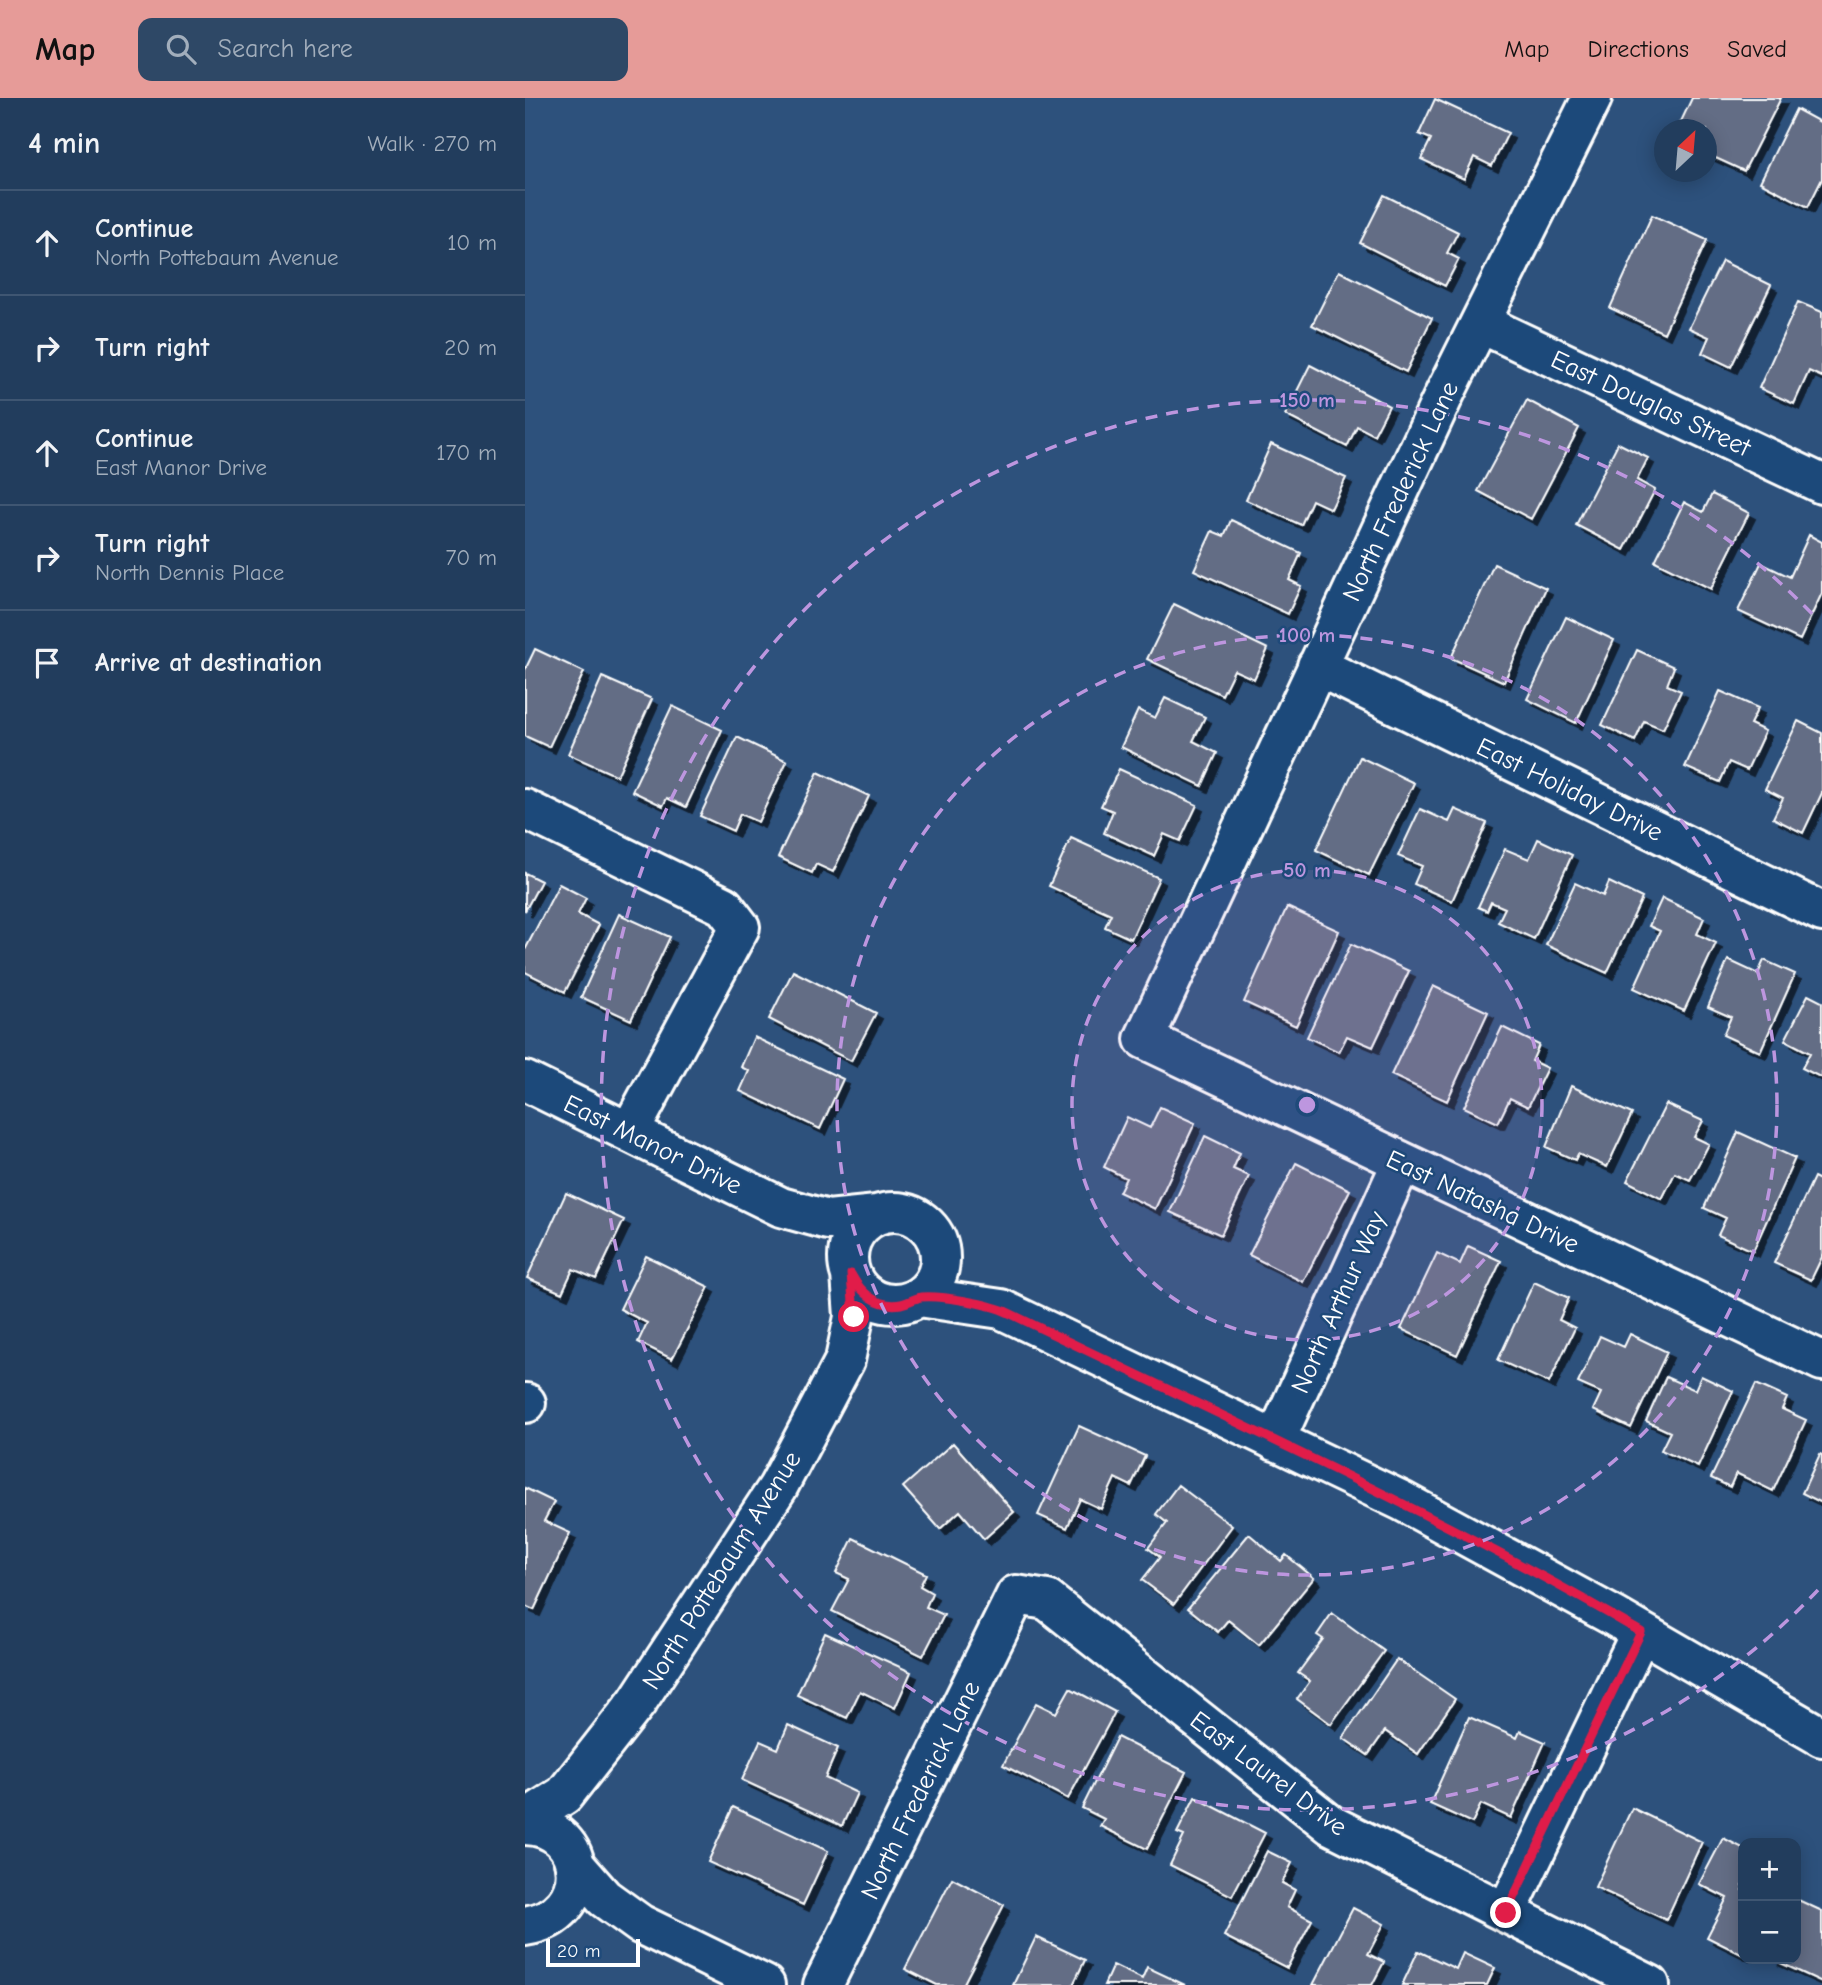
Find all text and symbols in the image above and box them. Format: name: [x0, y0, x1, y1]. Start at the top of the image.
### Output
search box: [138, 18, 628, 81]
text: Map: [35, 30, 96, 68]
icon: search: [162, 30, 200, 68]
text: Search here: [218, 34, 353, 64]
text: Map: [1504, 35, 1550, 63]
text: Directions: [1588, 35, 1689, 63]
text: Saved: [1727, 35, 1787, 63]
north arrow: [1654, 119, 1717, 182]
text: 4 min: [28, 126, 100, 161]
text: Walk · 270 m: [368, 130, 497, 157]
text: Continue: [95, 214, 193, 244]
icon: ahead: [28, 224, 66, 262]
text: 10 m: [447, 229, 497, 256]
text: North Pottebaum Avenue: [95, 244, 339, 271]
icon: right: [28, 329, 66, 367]
text: Turn right: [95, 333, 209, 363]
text: 20 m: [444, 334, 497, 361]
street label: East Douglas Street: [1546, 344, 1757, 464]
street label: North Frederick Lane: [1337, 377, 1465, 606]
text: 150 m: [1279, 388, 1335, 412]
text: Continue: [95, 424, 193, 454]
icon: ahead: [28, 434, 66, 472]
text: 170 m: [436, 439, 497, 466]
text: East Manor Drive: [95, 454, 267, 481]
text: Turn right: [95, 529, 209, 559]
icon: right: [28, 539, 66, 577]
text: 70 m: [445, 544, 497, 571]
text: North Dennis Place: [95, 559, 284, 586]
text: 100 m: [1279, 623, 1335, 647]
icon: arrive: [28, 644, 66, 682]
text: Arrive at destination: [95, 648, 322, 678]
street label: East Holiday Drive: [1471, 732, 1668, 848]
text: 50 m: [1283, 858, 1331, 882]
street label: East Manor Drive: [559, 1089, 746, 1201]
centre of rings: [1295, 1093, 1319, 1117]
street label: East Natasha Drive: [1381, 1144, 1584, 1260]
street label: North Arthur Way: [1285, 1206, 1393, 1398]
route start: [838, 1301, 869, 1332]
street label: North Pottebaum Avenue: [636, 1446, 808, 1695]
street label: North Frederick Lane: [855, 1676, 987, 1905]
street label: East Laurel Drive: [1184, 1705, 1353, 1842]
map controls: [1738, 1838, 1801, 1964]
button: +: [1738, 1838, 1801, 1901]
route end: [1490, 1897, 1521, 1928]
button: −: [1738, 1901, 1801, 1964]
scale bar: [546, 1936, 641, 1968]
text: 20 m: [557, 1940, 601, 1962]

